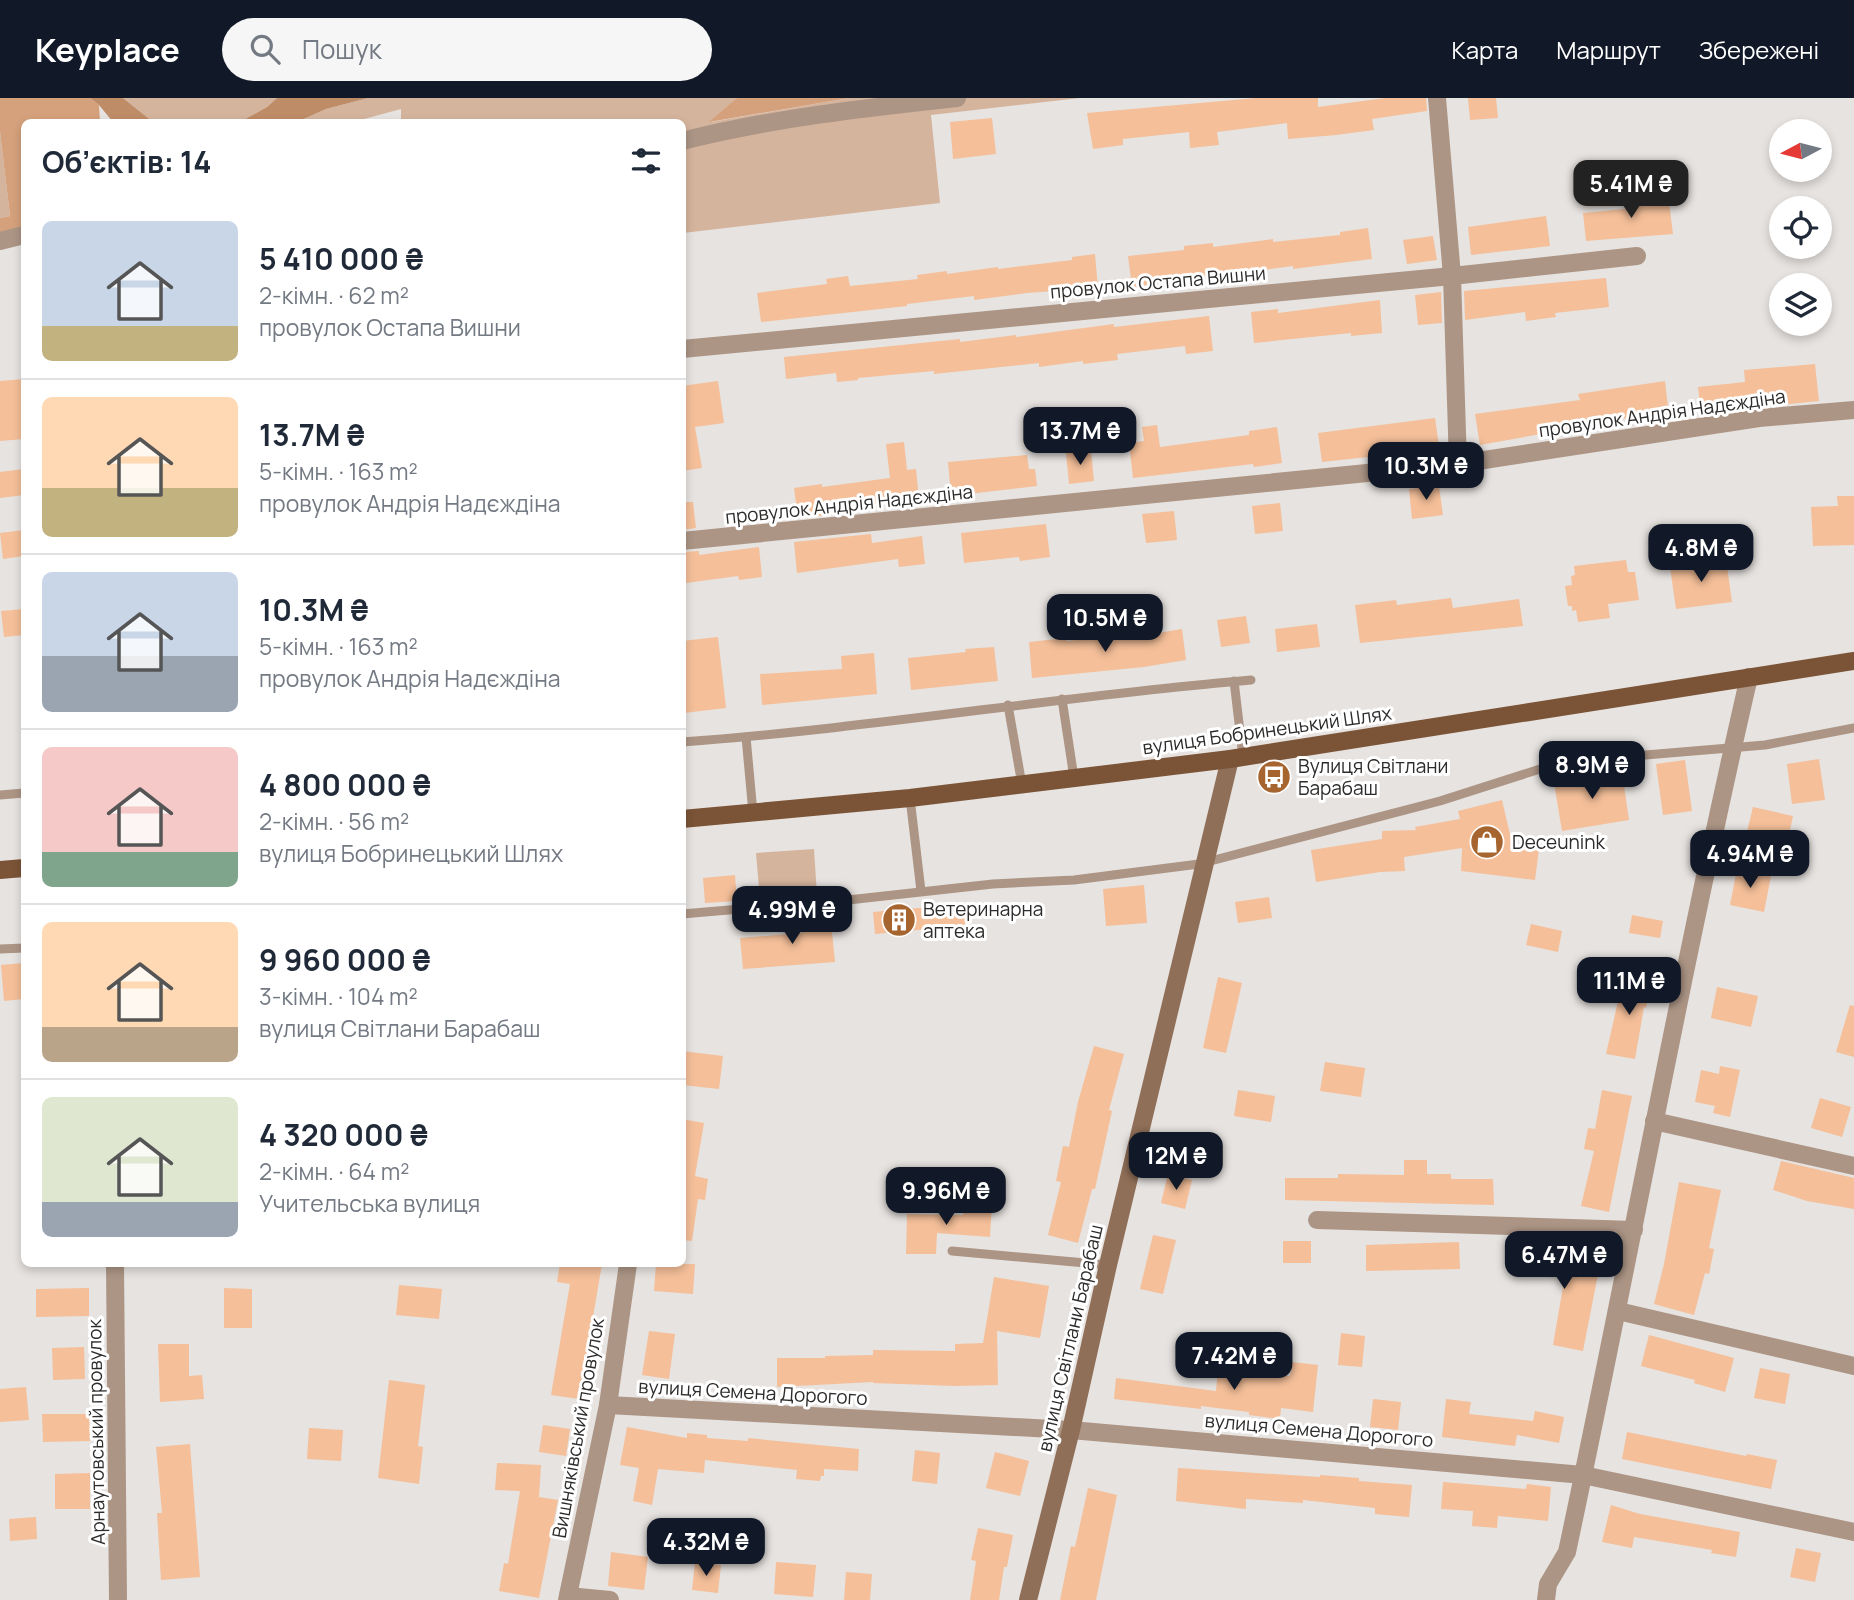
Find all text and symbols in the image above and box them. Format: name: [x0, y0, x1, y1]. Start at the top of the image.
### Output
search box: [222, 18, 712, 81]
text: Keyplace: [35, 27, 180, 72]
icon: search: [246, 30, 284, 68]
text: Пошук: [302, 31, 382, 67]
text: Карта: [1452, 33, 1518, 66]
text: Маршрут: [1556, 33, 1661, 66]
text: Збережені: [1699, 33, 1819, 66]
north arrow: [1769, 119, 1832, 182]
map controls: [1769, 119, 1832, 336]
text: Об’єктів: 14: [42, 141, 211, 182]
icon: filters: [627, 142, 665, 180]
pin: 5.41M ₴: [1566, 160, 1696, 220]
text: 5.41M ₴: [1589, 167, 1673, 199]
button: locate: [1769, 196, 1832, 259]
text: 5 410 000 ₴: [259, 238, 424, 279]
icon: home: [98, 249, 182, 333]
street label: провулок Остапа Вишни: [1049, 260, 1267, 304]
button: layers: [1769, 273, 1832, 336]
text: 2-кімн. · 62 m²: [259, 279, 409, 311]
text: провулок Остапа Вишни: [259, 311, 521, 343]
street label: провулок Андрія Надєждіна: [1537, 383, 1787, 443]
pin: 13.7M ₴: [1015, 408, 1145, 467]
text: 13.7M ₴: [259, 414, 365, 455]
text: 13.7M ₴: [1039, 414, 1121, 446]
icon: home: [98, 425, 182, 509]
pin: 10.3M ₴: [1361, 442, 1491, 502]
text: 10.3M ₴: [1384, 449, 1468, 481]
text: 5-кімн. · 163 m²: [259, 455, 418, 487]
street label: провулок Андрія Надєждіна: [724, 478, 974, 530]
text: провулок Андрія Надєждіна: [259, 487, 561, 519]
pin: 4.8M ₴: [1644, 524, 1758, 584]
text: 4.8M ₴: [1664, 531, 1738, 563]
text: 10.3M ₴: [259, 589, 369, 630]
pin: 10.5M ₴: [1040, 594, 1170, 654]
icon: home: [98, 600, 182, 684]
text: 10.5M ₴: [1063, 601, 1147, 633]
text: 5-кімн. · 163 m²: [259, 630, 418, 662]
text: провулок Андрія Надєждіна: [259, 662, 561, 694]
street label: вулиця Бобринецький Шлях: [1141, 700, 1393, 760]
pin: 8.9M ₴: [1535, 742, 1649, 801]
text: 8.9M ₴: [1555, 748, 1629, 780]
place label: Вулиця Світлани Барабаш: [1298, 753, 1448, 801]
bus stop icon: Вулиця Світлани Барабаш: [1255, 758, 1293, 796]
text: 4 800 000 ₴: [259, 764, 431, 805]
icon: home: [98, 775, 182, 859]
text: 2-кімн. · 56 m²: [259, 805, 409, 837]
shop icon: Deceunink: [1468, 823, 1506, 861]
place label: Deceunink: [1512, 829, 1605, 855]
pin: 4.94M ₴: [1685, 830, 1815, 890]
text: вулиця Бобринецький Шлях: [259, 837, 563, 869]
text: 4.94M ₴: [1706, 837, 1794, 869]
pin: 4.99M ₴: [727, 886, 857, 946]
text: 4.99M ₴: [748, 893, 836, 925]
place label: Ветеринарна аптека: [923, 896, 1043, 944]
building icon: Ветеринарна аптека: [880, 901, 918, 939]
text: 9 960 000 ₴: [259, 939, 431, 980]
icon: home: [98, 950, 182, 1034]
pin: 11.1M ₴: [1564, 958, 1694, 1017]
text: 11.1M ₴: [1593, 964, 1665, 996]
text: 3-кімн. · 104 m²: [259, 980, 418, 1012]
text: вулиця Світлани Барабаш: [259, 1012, 540, 1044]
text: 4 320 000 ₴: [259, 1114, 428, 1155]
icon: home: [98, 1125, 182, 1209]
pin: 12M ₴: [1127, 1132, 1225, 1192]
text: 12M ₴: [1145, 1139, 1207, 1171]
text: 2-кімн. · 64 m²: [259, 1155, 409, 1187]
pin: 9.96M ₴: [881, 1168, 1011, 1227]
text: 9.96M ₴: [902, 1174, 990, 1206]
text: Учительська вулиця: [259, 1187, 480, 1219]
street label: вулиця Світлани Барабаш: [1031, 1222, 1109, 1454]
pin: 6.47M ₴: [1499, 1232, 1629, 1291]
text: 6.47M ₴: [1521, 1238, 1607, 1270]
street label: Вишняківський провулок: [546, 1315, 610, 1540]
street label: Арнаутовський провулок: [81, 1318, 111, 1545]
pin: 7.42M ₴: [1169, 1332, 1299, 1392]
text: 7.42M ₴: [1191, 1339, 1277, 1371]
street label: вулиця Семена Дорогого: [638, 1373, 868, 1411]
street label: вулиця Семена Дорогого: [1204, 1407, 1434, 1453]
pin: 4.32M ₴: [641, 1518, 771, 1578]
text: 4.32M ₴: [663, 1525, 749, 1557]

